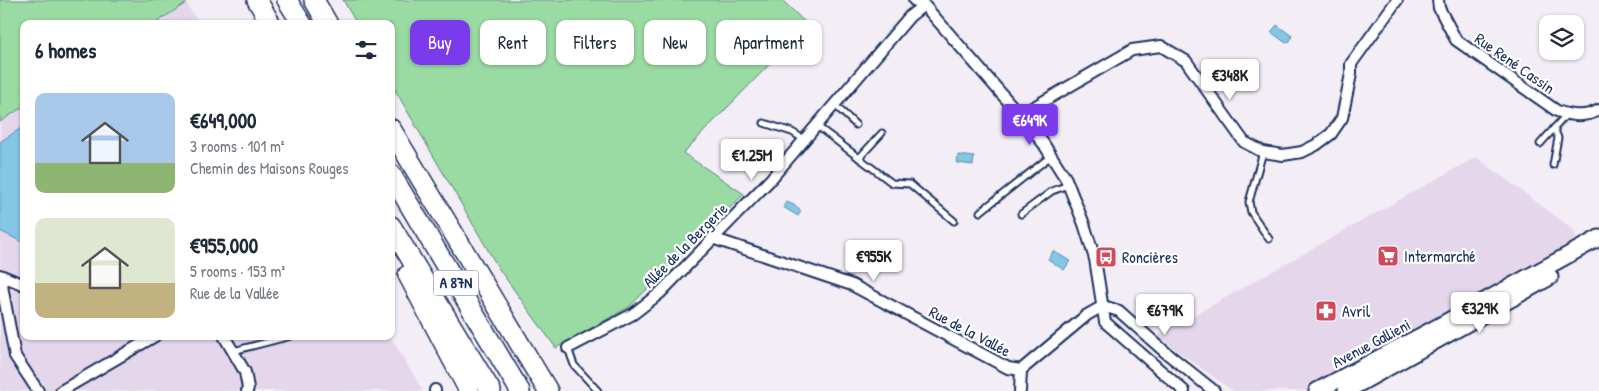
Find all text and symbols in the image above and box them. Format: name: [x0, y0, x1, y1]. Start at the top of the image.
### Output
map controls: [1539, 15, 1584, 60]
button: layers: [1539, 15, 1584, 60]
chip: Buy: [410, 20, 470, 65]
chip: Rent: [480, 20, 546, 65]
chip: Filters: [556, 20, 634, 65]
chip: New: [644, 20, 706, 65]
chip: Apartment: [716, 20, 822, 65]
street label: Rue René Cassin: [1471, 27, 1559, 99]
text: 6 homes: [35, 36, 96, 65]
icon: filters: [352, 36, 380, 64]
pin: €348K: [1195, 58, 1265, 101]
text: €348K: [1212, 64, 1248, 86]
pin: €649K: [995, 104, 1065, 146]
text: €649,000: [190, 106, 257, 135]
text: €649K: [1013, 109, 1047, 131]
icon: home: [75, 113, 135, 173]
text: 3 rooms · 101 m²: [190, 135, 285, 157]
pin: €1.25M: [711, 138, 793, 181]
text: €1.25M: [732, 144, 772, 166]
text: Chemin des Maisons Rouges: [190, 157, 349, 179]
street label: Allée de la Bergerie: [638, 197, 733, 292]
text: €955,000: [190, 231, 258, 260]
icon: home: [75, 238, 135, 298]
pin: €955K: [839, 240, 909, 282]
supermarket icon: Intermarché: [1376, 244, 1400, 268]
text: €955K: [856, 245, 892, 267]
bus stop icon: Roncières: [1094, 245, 1118, 269]
place label: Intermarché: [1404, 245, 1476, 267]
place label: Roncières: [1122, 246, 1178, 268]
text: 5 rooms · 153 m²: [190, 260, 285, 282]
road number: A 87N: [434, 270, 478, 296]
text: Rue de la Vallée: [190, 282, 279, 304]
pin: €329K: [1445, 292, 1515, 334]
pin: €679K: [1130, 294, 1200, 336]
text: €329K: [1462, 297, 1498, 319]
text: €679K: [1147, 299, 1183, 321]
pharmacy icon: Avril: [1314, 299, 1338, 323]
street label: Rue de la Vallée: [925, 300, 1015, 362]
place label: Avril: [1342, 300, 1371, 322]
street label: Avenue Gallieni: [1328, 313, 1414, 373]

